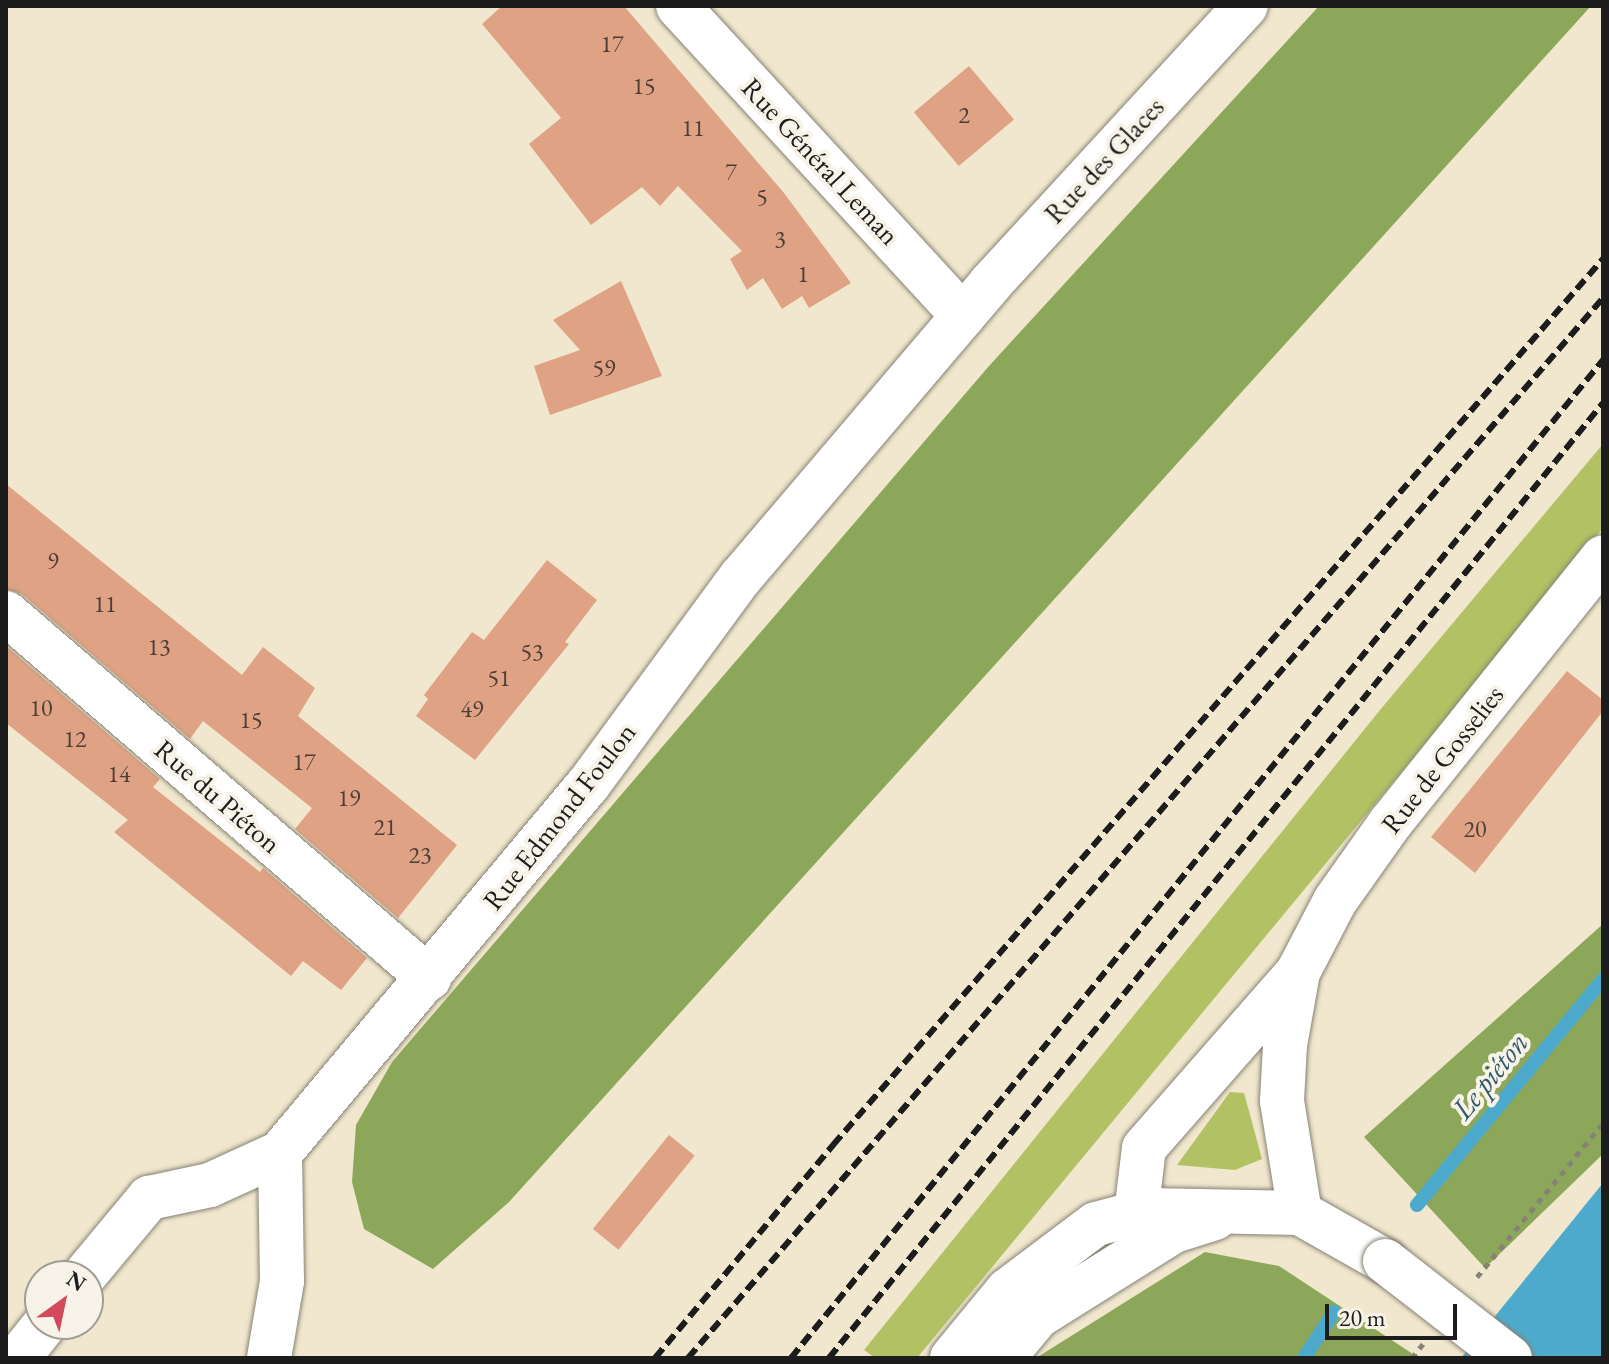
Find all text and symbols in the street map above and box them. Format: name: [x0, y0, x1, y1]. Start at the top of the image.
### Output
house number: 17: [600, 30, 624, 58]
street label: Rue Général Leman: [735, 71, 907, 251]
house number: 15: [632, 72, 656, 100]
street label: Rue des Glaces: [1037, 90, 1171, 230]
house number: 2: [958, 101, 970, 129]
house number: 11: [681, 114, 705, 142]
house number: 7: [725, 158, 737, 186]
house number: 5: [756, 183, 768, 211]
house number: 3: [774, 225, 786, 253]
house number: 1: [797, 260, 809, 288]
house number: 59: [592, 354, 616, 382]
house number: 9: [47, 547, 59, 575]
house number: 11: [93, 590, 117, 618]
house number: 13: [147, 633, 171, 661]
house number: 53: [520, 638, 544, 666]
house number: 51: [487, 664, 511, 692]
street label: Rue de Gosselies: [1374, 678, 1510, 840]
house number: 10: [29, 694, 53, 722]
house number: 49: [460, 695, 484, 723]
house number: 15: [239, 706, 263, 734]
street label: Rue Edmond Foulon: [476, 716, 642, 916]
house number: 12: [63, 725, 87, 753]
street label: Rue du Piéton: [148, 732, 288, 860]
house number: 17: [292, 748, 316, 776]
house number: 14: [107, 760, 131, 788]
house number: 19: [337, 784, 361, 812]
house number: 21: [373, 813, 397, 841]
house number: 20: [1463, 815, 1487, 843]
house number: 23: [408, 841, 432, 869]
water label: Le piéton: [1444, 1025, 1536, 1127]
north arrow: [24, 1260, 104, 1340]
text: N: [61, 1264, 92, 1298]
scale bar: [1329, 1288, 1461, 1338]
text: 20 m: [1339, 1302, 1386, 1333]

